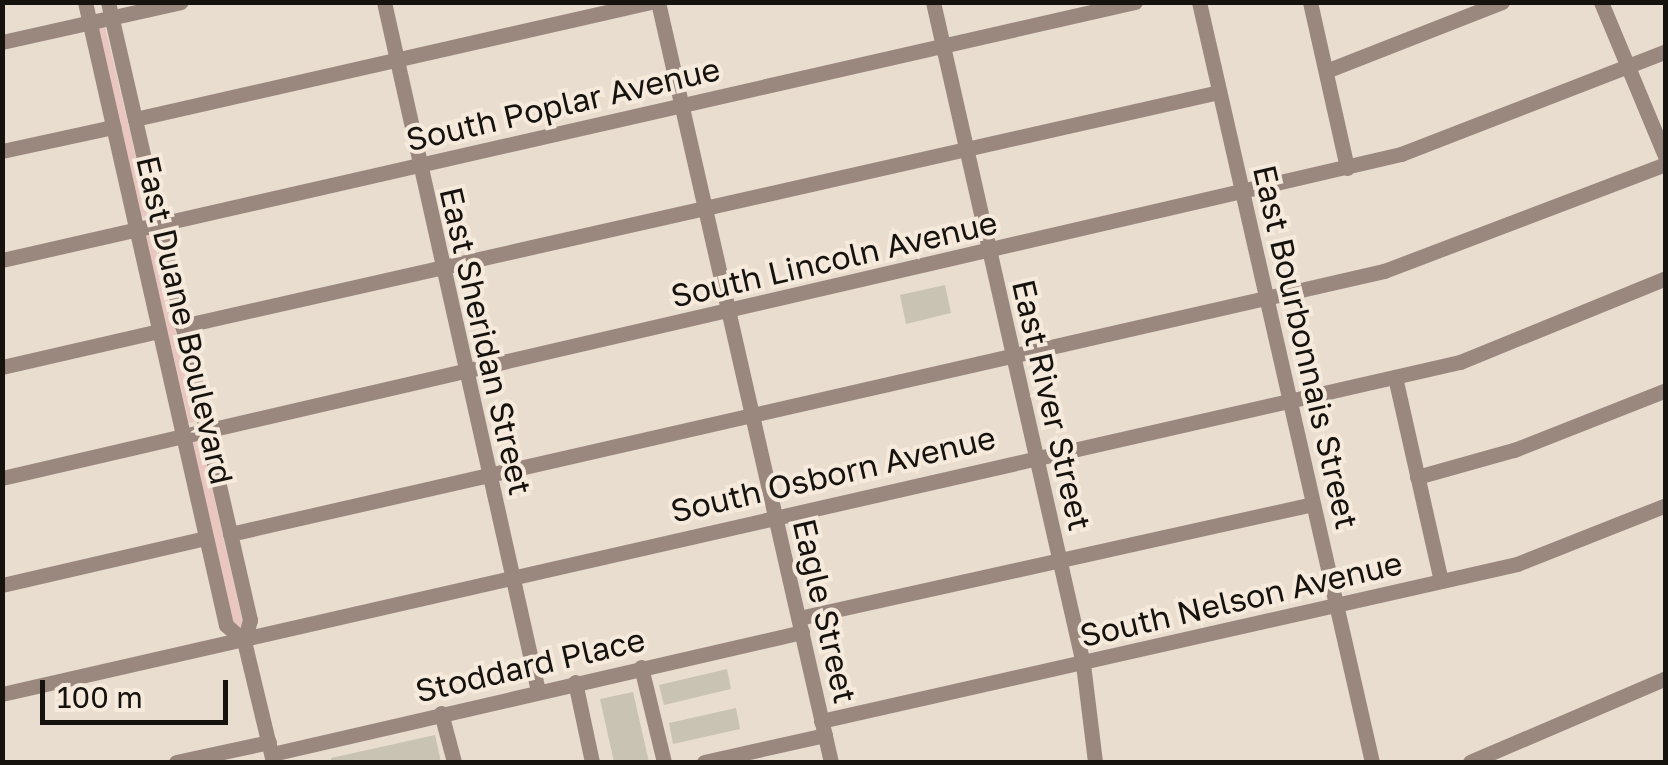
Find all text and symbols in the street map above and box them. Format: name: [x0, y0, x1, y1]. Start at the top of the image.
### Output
street label: South Poplar Avenue: [402, 49, 724, 159]
street label: East Duane Boulevard: [129, 152, 241, 488]
street label: East Bourbonnais Street: [1245, 161, 1367, 533]
street label: East Sheridan Street: [432, 183, 540, 499]
street label: South Lincoln Avenue: [667, 203, 1001, 315]
street label: East River Street: [1004, 276, 1100, 534]
street label: South Osborn Avenue: [667, 418, 999, 530]
street label: Eagle Street: [785, 515, 865, 707]
street label: South Nelson Avenue: [1076, 543, 1406, 655]
street label: Stoddard Place: [411, 620, 649, 710]
scale bar: [45, 660, 232, 722]
text: 100 m: [57, 679, 143, 715]

